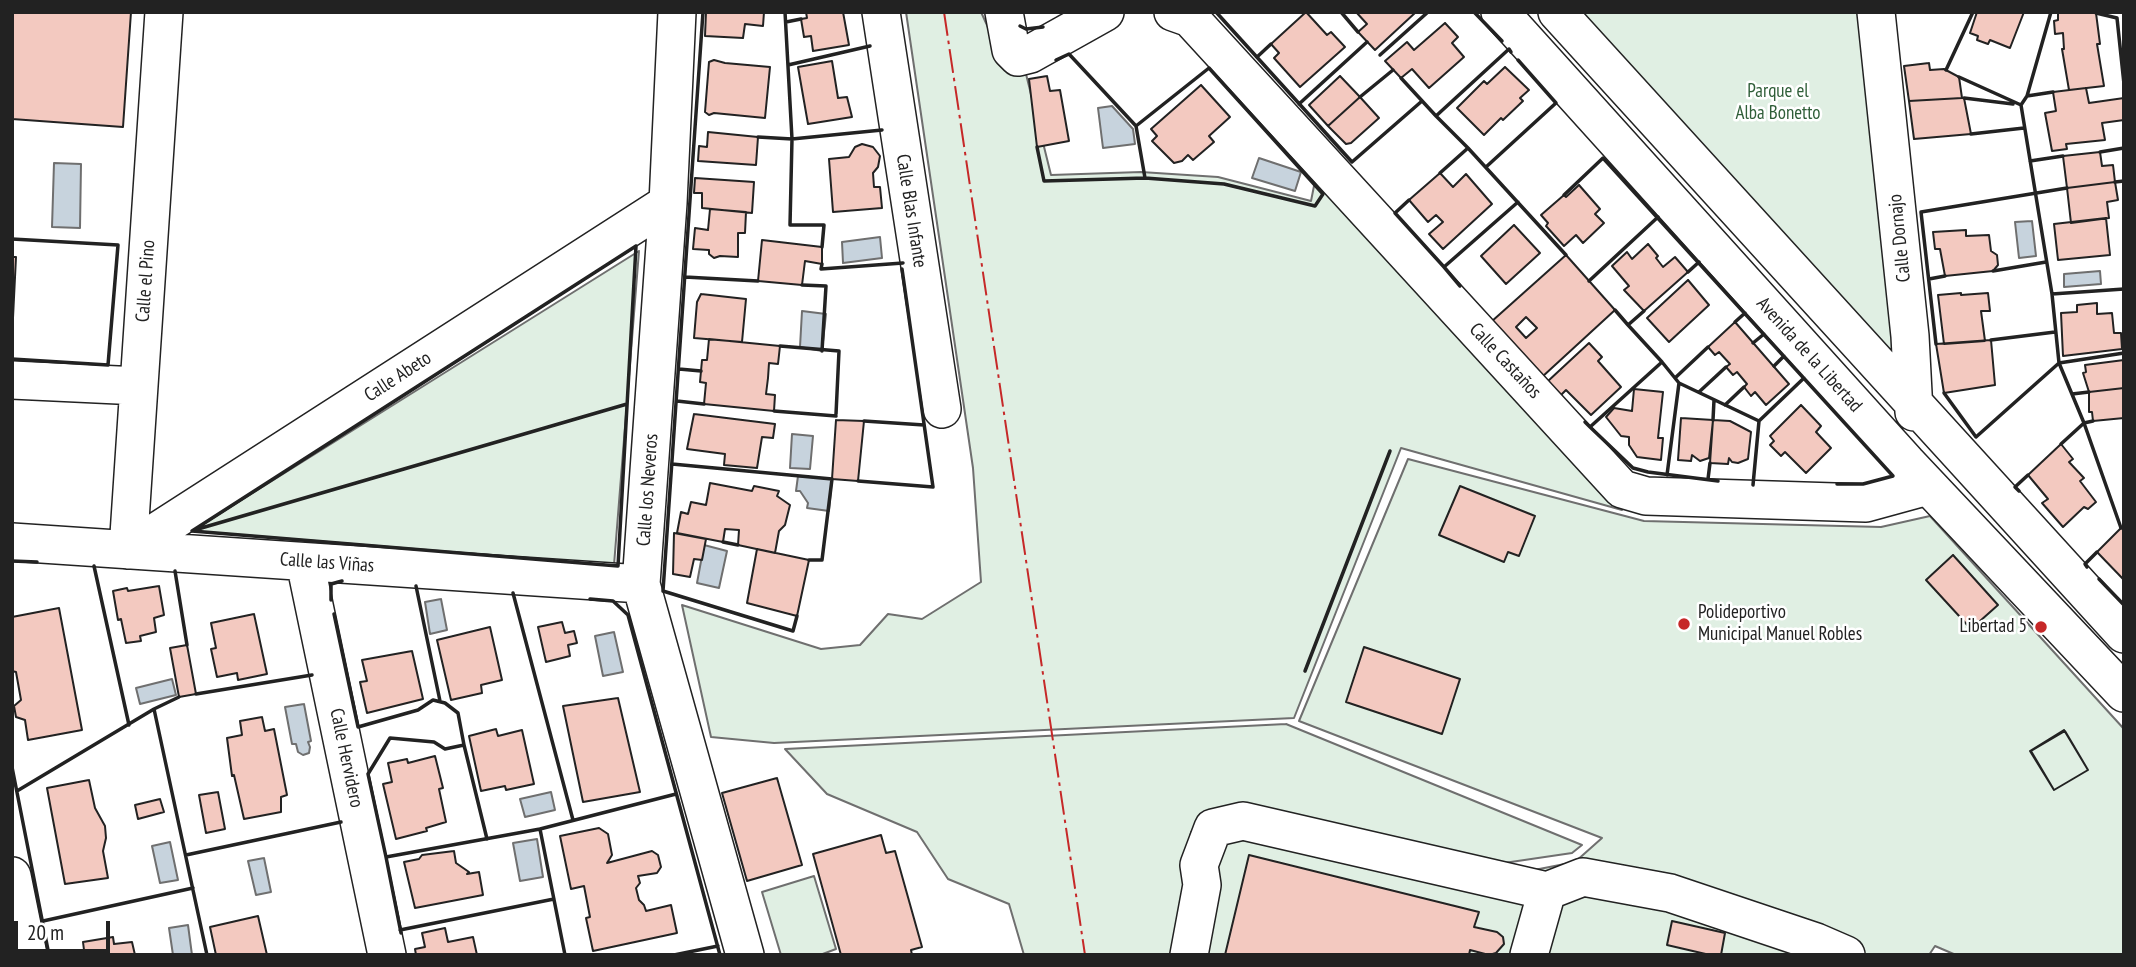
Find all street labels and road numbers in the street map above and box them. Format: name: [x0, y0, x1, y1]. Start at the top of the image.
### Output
street label: Calle Blas Infante: [891, 153, 931, 269]
street label: Calle Dornajo: [1884, 193, 1916, 283]
street label: Calle el Pino: [132, 239, 160, 323]
street label: Avenida de la Libertad: [1751, 293, 1867, 417]
street label: Calle Castaños: [1464, 318, 1546, 404]
street label: Calle Abeto: [360, 347, 436, 407]
street label: Calle los Neveros: [633, 433, 663, 547]
street label: Calle las Viñas: [279, 548, 375, 578]
street label: Calle Hervidero: [324, 706, 368, 810]

